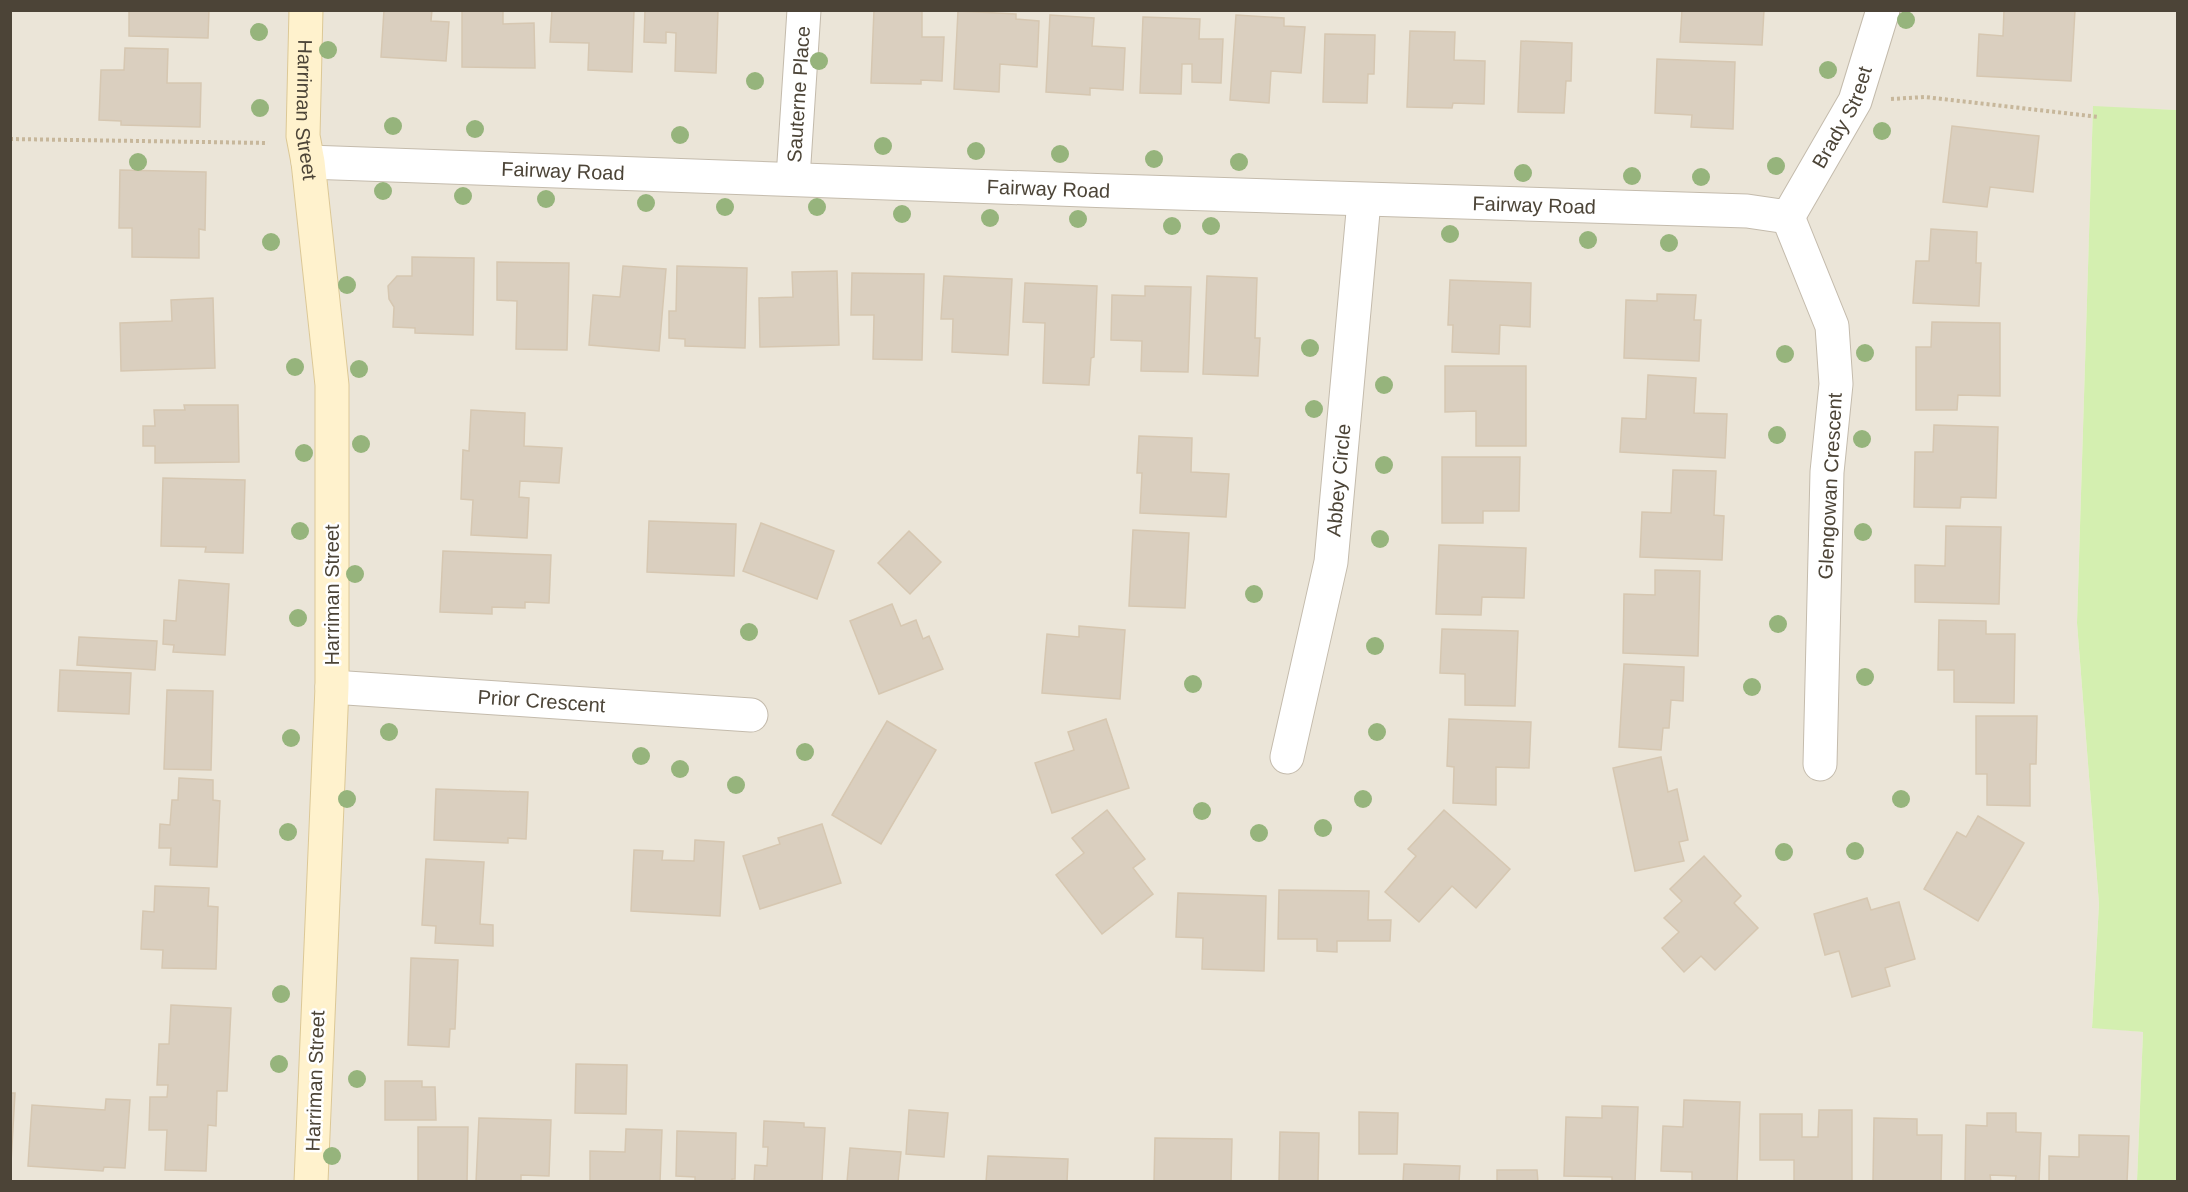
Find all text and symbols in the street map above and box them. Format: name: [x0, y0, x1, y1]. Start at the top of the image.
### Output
street label: Sauterne Place: [783, 25, 814, 163]
street label: Harriman Street: [292, 39, 321, 182]
street label: Brady Street: [1808, 63, 1876, 172]
street label: Fairway Road: [501, 158, 625, 184]
street label: Fairway Road: [986, 176, 1111, 202]
street label: Fairway Road: [1472, 192, 1596, 218]
street label: Glengowan Crescent: [1814, 392, 1846, 580]
street label: Abbey Circle: [1322, 423, 1355, 538]
street label: Harriman Street: [321, 524, 343, 666]
street label: Prior Crescent: [477, 686, 607, 716]
street label: Harriman Street: [302, 1010, 328, 1152]

